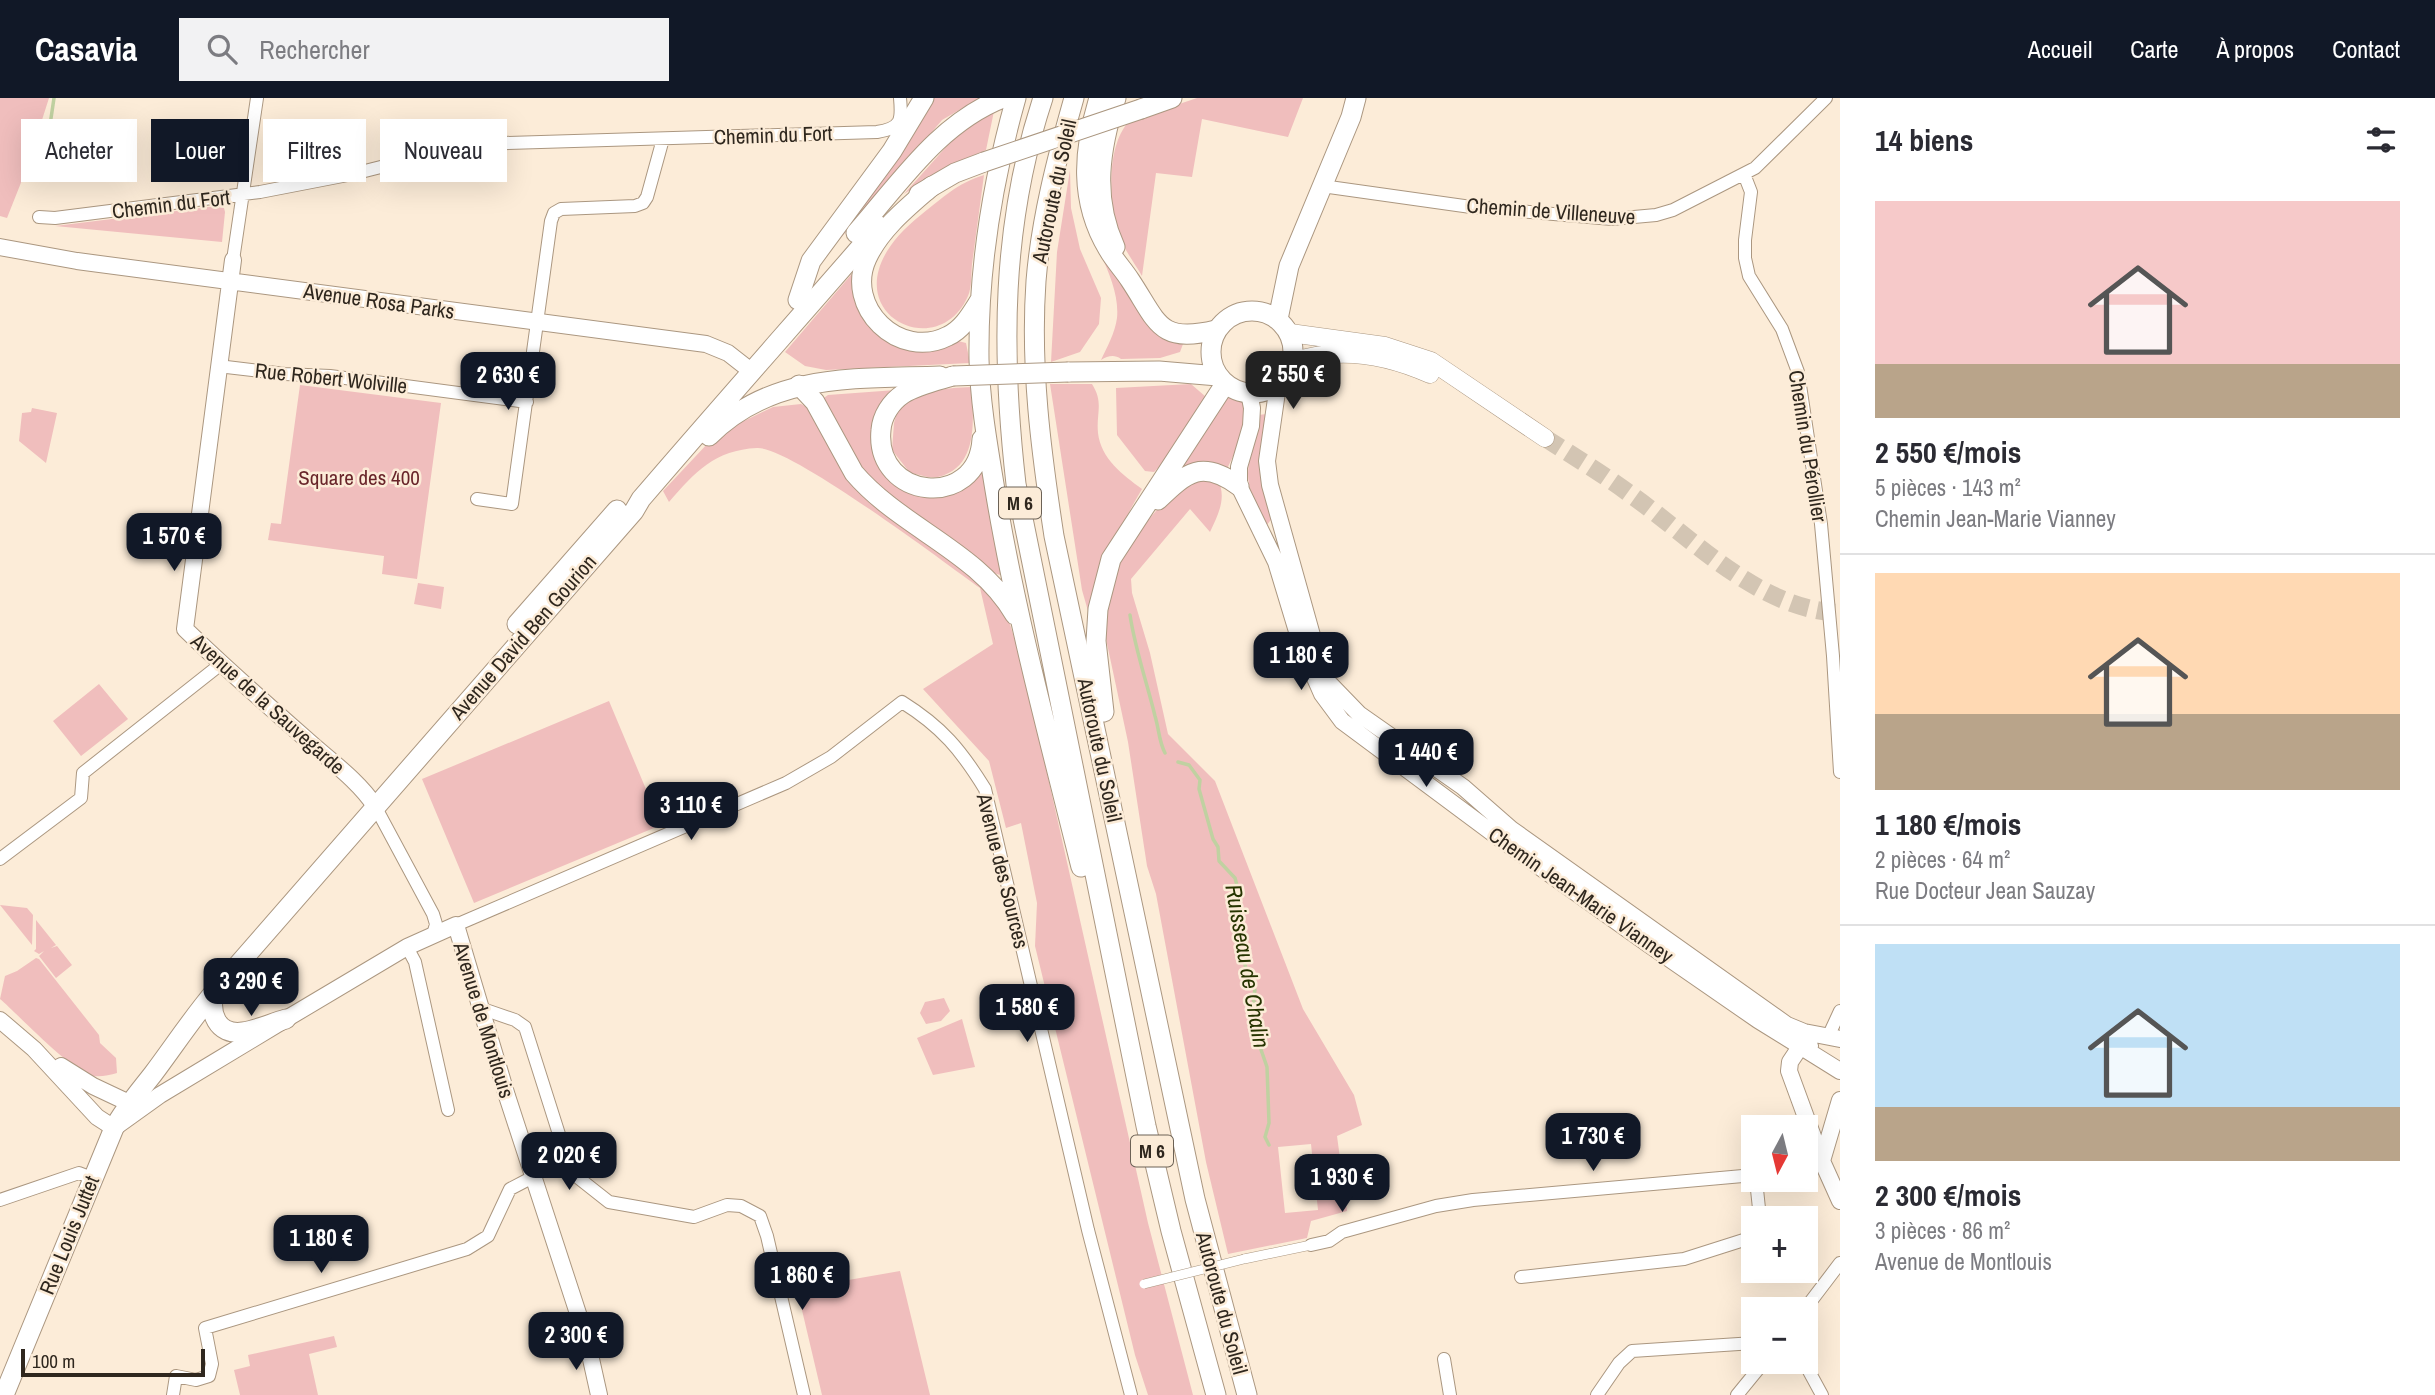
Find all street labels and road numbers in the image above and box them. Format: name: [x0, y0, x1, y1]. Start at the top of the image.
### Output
street label: Autoroute du Soleil: [1024, 116, 1083, 267]
street label: Chemin du Fort: [713, 118, 833, 152]
street label: Chemin du Fort: [110, 182, 232, 226]
street label: Chemin de Villeneuve: [1466, 191, 1636, 231]
street label: Avenue Rosa Parks: [301, 276, 456, 326]
street label: Rue Robert Wolville: [253, 356, 409, 400]
street label: Chemin du Pérollier: [1782, 368, 1834, 524]
road number: M 6: [999, 488, 1041, 518]
street label: Avenue David Ben Gourion: [442, 548, 603, 727]
street label: Avenue de la Sauvegarde: [184, 626, 351, 781]
street label: Autoroute du Soleil: [1070, 674, 1129, 825]
street label: Avenue des Sources: [970, 790, 1036, 951]
street label: Chemin Jean-Marie Vianney: [1483, 820, 1680, 970]
street label: Avenue de Montlouis: [446, 938, 521, 1101]
road number: M 6: [1131, 1135, 1173, 1166]
street label: Rue Louis Juttet: [32, 1171, 106, 1299]
street label: Autoroute du Soleil: [1189, 1228, 1255, 1377]

